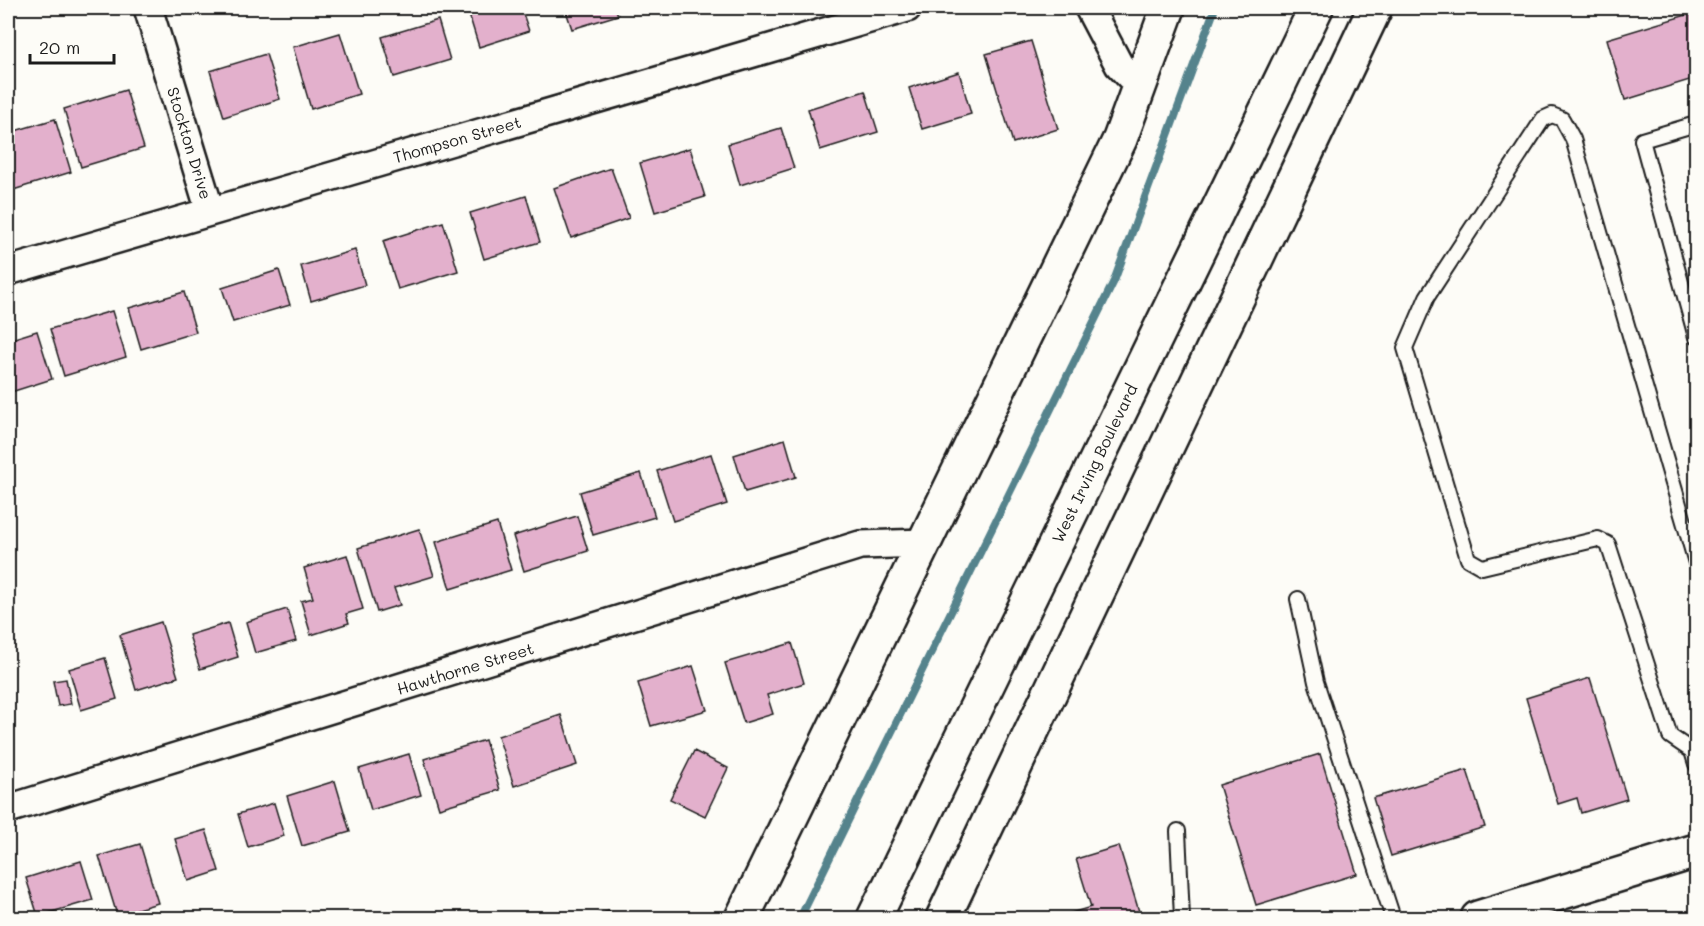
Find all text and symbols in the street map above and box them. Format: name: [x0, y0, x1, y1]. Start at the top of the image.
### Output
scale bar: [30, 27, 114, 65]
text: 20 m: [39, 35, 80, 59]
street label: Stockton Drive: [163, 84, 217, 202]
street label: Thompson Street: [391, 111, 523, 167]
street label: West Irving Boulevard: [1046, 380, 1142, 546]
street label: Hawthorne Street: [394, 637, 536, 699]

